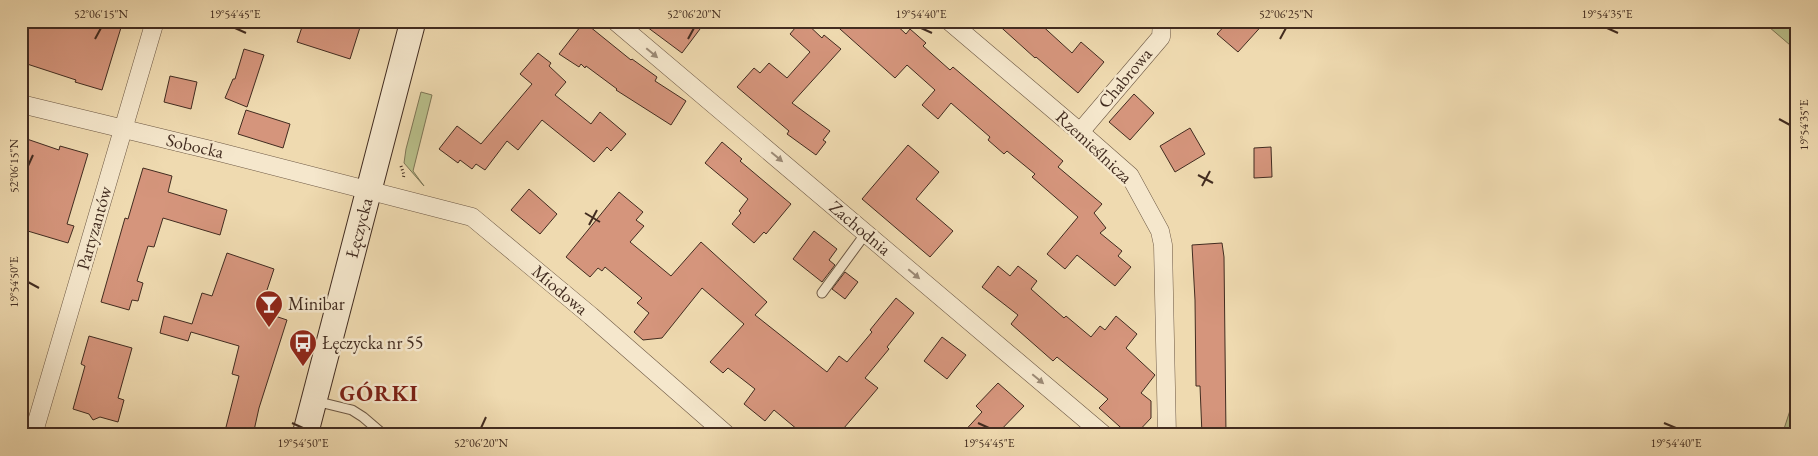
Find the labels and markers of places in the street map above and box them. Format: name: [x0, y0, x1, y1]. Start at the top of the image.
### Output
bar icon: Minibar: [254, 289, 284, 328]
place label: Minibar: [288, 292, 345, 315]
bus stop icon: Łęczycka nr 55: [288, 328, 318, 367]
place label: Łęczycka nr 55: [322, 331, 423, 354]

